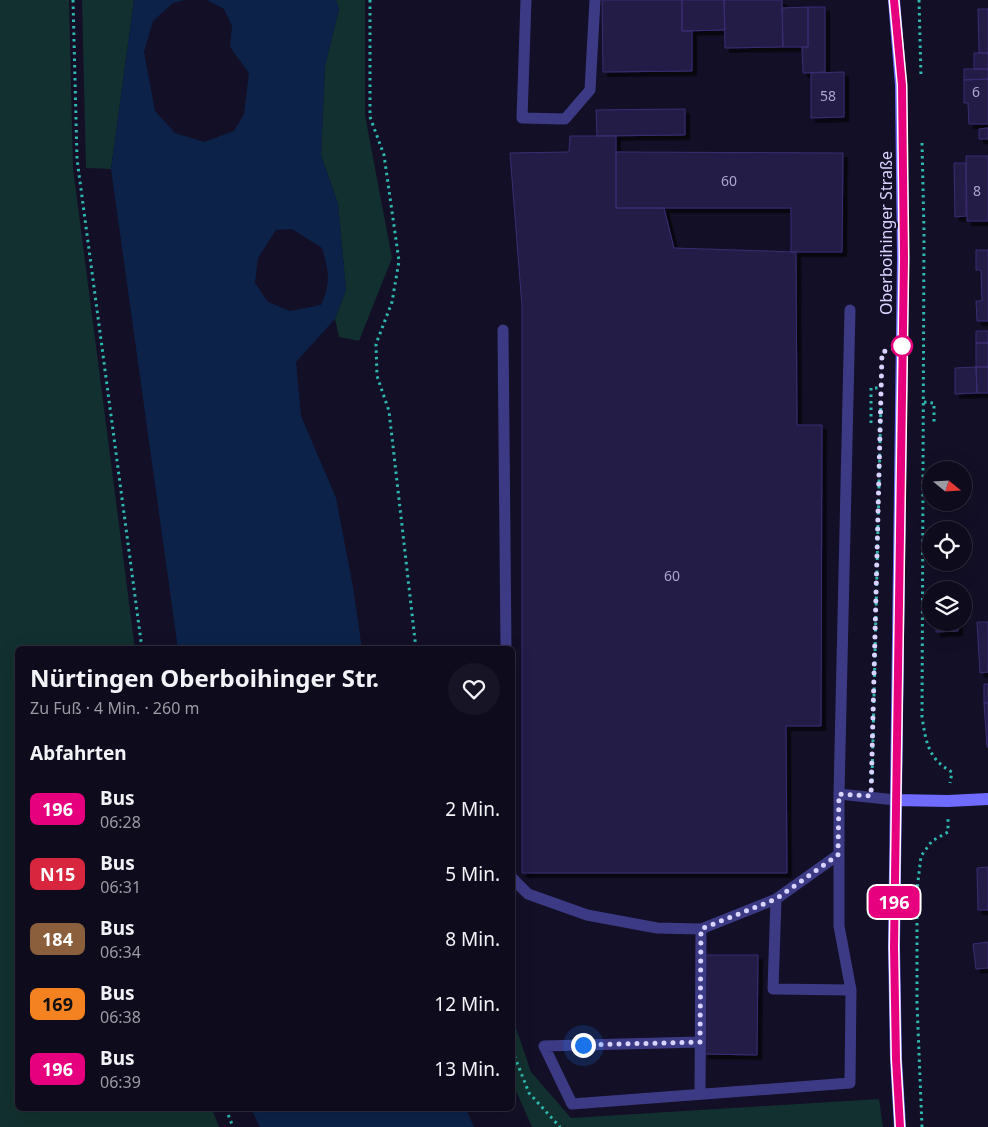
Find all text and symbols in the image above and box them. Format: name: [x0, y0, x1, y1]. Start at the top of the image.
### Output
house number: 6: [972, 82, 980, 101]
house number: 58: [820, 86, 836, 105]
street label: Oberboihinger Straße: [875, 151, 897, 315]
house number: 60: [721, 171, 737, 190]
house number: 8: [973, 181, 981, 200]
unlabelled marker: [891, 335, 913, 357]
north arrow: [922, 461, 972, 511]
map controls: [922, 461, 972, 631]
button: locate: [922, 521, 972, 571]
house number: 60: [664, 566, 680, 585]
button: layers: [922, 581, 972, 631]
text: Nürtingen Oberboihinger Str.: [30, 661, 379, 694]
button: heart: [448, 663, 500, 715]
text: Zu Fuß · 4 Min. · 260 m: [30, 697, 199, 719]
text: Abfahrten: [30, 740, 127, 766]
text: Bus: [100, 785, 135, 811]
text: 2 Min.: [445, 796, 500, 822]
text: 196: [42, 797, 73, 821]
text: 06:28: [100, 811, 141, 833]
text: Bus: [100, 850, 135, 876]
text: 5 Min.: [445, 861, 500, 887]
text: N15: [40, 862, 75, 886]
text: 06:31: [100, 876, 141, 898]
line badge: 196: [865, 886, 923, 918]
text: 196: [879, 890, 909, 914]
text: Bus: [100, 915, 135, 941]
text: 8 Min.: [445, 926, 500, 952]
text: 184: [42, 927, 73, 951]
text: 06:34: [100, 941, 141, 963]
text: Bus: [100, 980, 135, 1006]
text: 12 Min.: [434, 991, 500, 1017]
text: 169: [42, 992, 73, 1016]
text: 06:38: [100, 1006, 141, 1028]
your location: [571, 1033, 596, 1058]
text: Bus: [100, 1045, 135, 1071]
text: 13 Min.: [434, 1056, 500, 1082]
text: 196: [42, 1057, 73, 1081]
text: 06:39: [100, 1071, 141, 1093]

